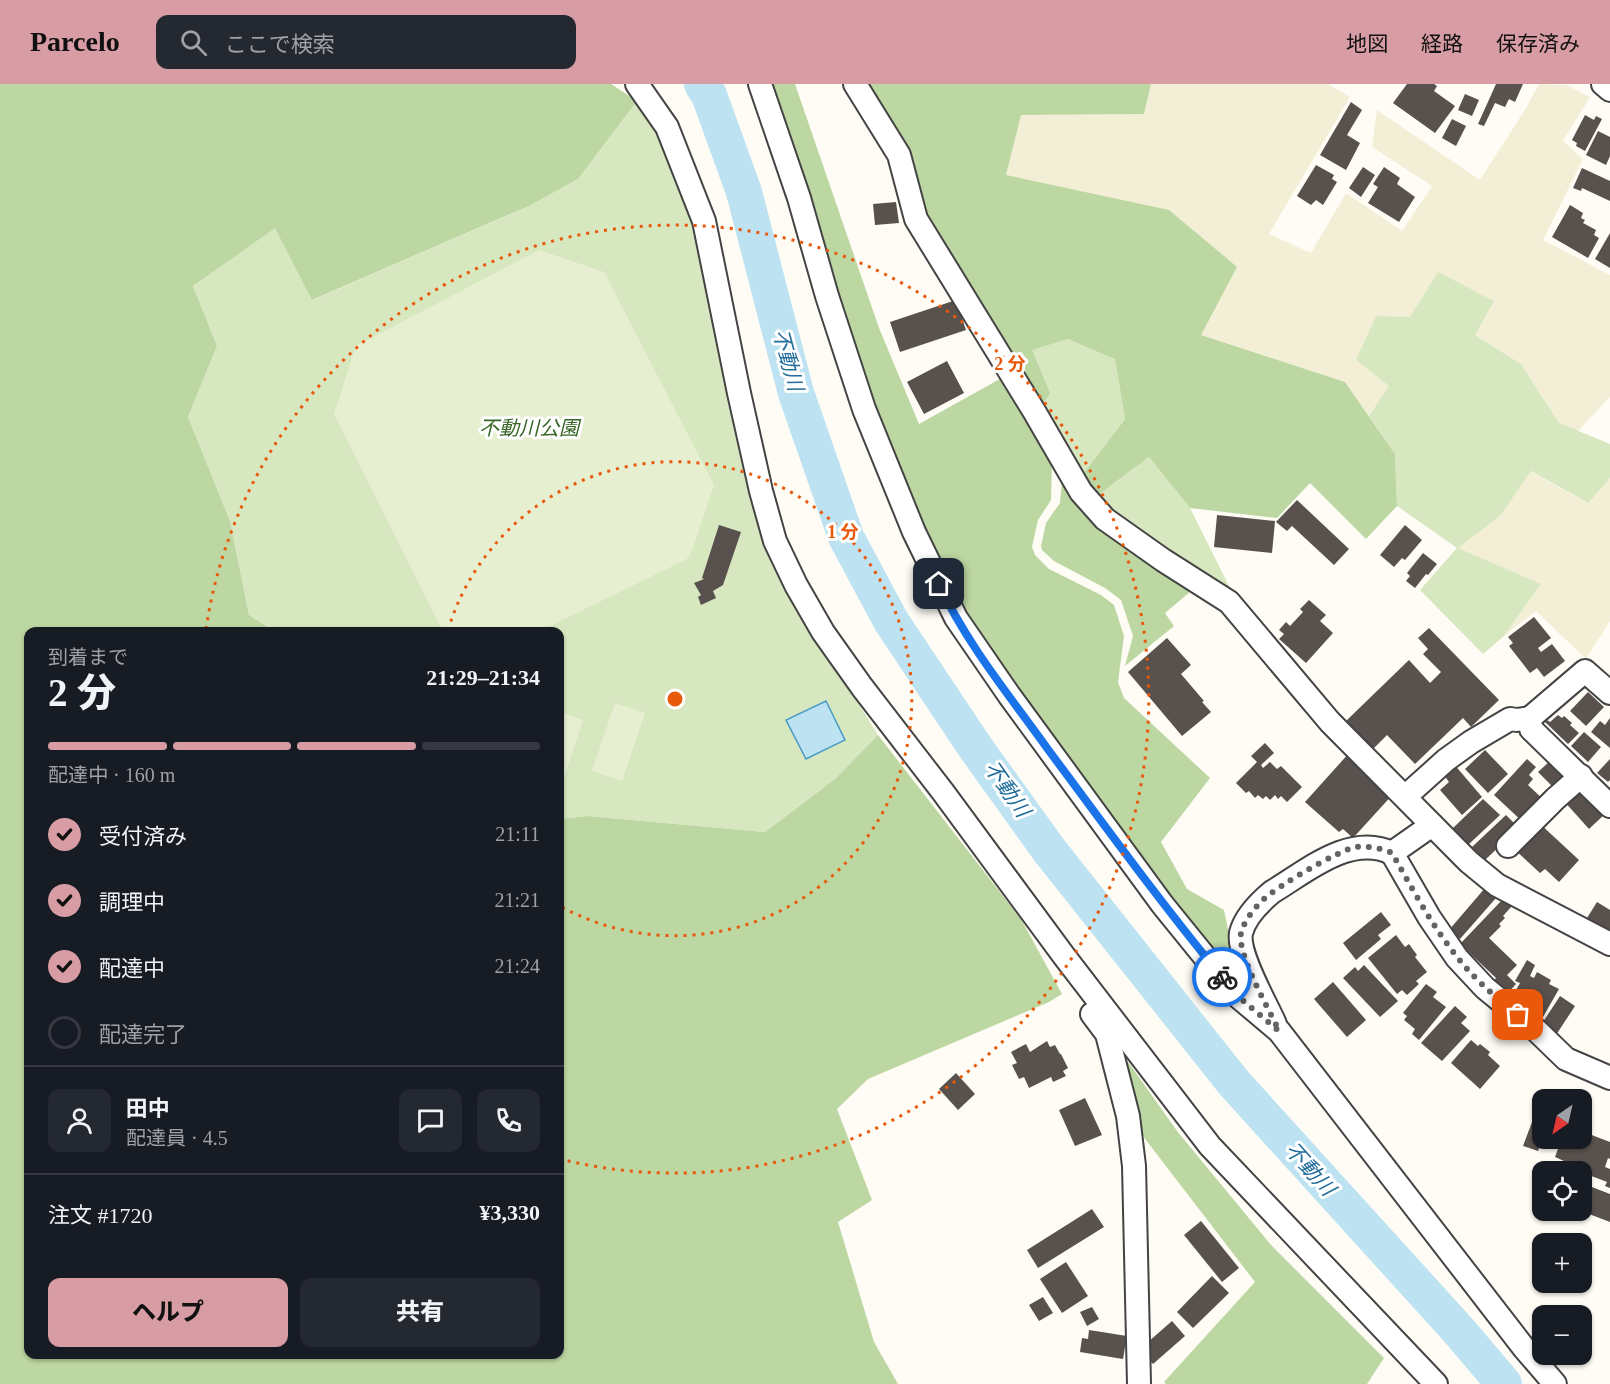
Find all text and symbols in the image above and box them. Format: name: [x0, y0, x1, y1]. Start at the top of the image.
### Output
search box: [156, 15, 576, 69]
text: Parcelo: [30, 26, 120, 57]
icon: search: [177, 26, 210, 59]
text: ここで検索: [225, 32, 335, 57]
text: 地図: [1346, 32, 1388, 56]
text: 経路: [1421, 32, 1463, 56]
text: 保存済み: [1496, 32, 1580, 56]
water label: 不動川: [768, 326, 808, 395]
text: 2 分: [994, 354, 1026, 374]
park label: 不動川公園: [479, 417, 582, 439]
text: 1 分: [827, 522, 859, 542]
pin: [913, 558, 964, 609]
icon: home: [922, 567, 955, 600]
text: 到着まで: [48, 646, 128, 668]
text: 21:29–21:34: [426, 665, 540, 690]
text: 2 分: [48, 671, 116, 714]
centre of rings: [665, 689, 685, 709]
water label: 不動川: [979, 756, 1036, 823]
text: 配達中 · 160 m: [48, 764, 175, 786]
icon: check: [48, 818, 81, 851]
text: 21:11: [495, 823, 540, 845]
text: 受付済み: [99, 824, 187, 849]
icon: check: [48, 884, 81, 917]
text: 21:21: [494, 889, 540, 911]
text: 調理中: [99, 890, 165, 915]
courier: [1192, 947, 1252, 1007]
icon: check: [48, 950, 81, 983]
text: 21:24: [494, 955, 540, 977]
text: 配達中: [99, 956, 165, 981]
icon: bike: [1206, 961, 1239, 994]
pin: [1492, 989, 1543, 1040]
icon: bag: [1501, 998, 1534, 1031]
text: 配達完了: [99, 1022, 187, 1047]
button: person: [48, 1089, 111, 1152]
button: chat: [399, 1089, 462, 1152]
button: phone: [477, 1089, 540, 1152]
north arrow: [1532, 1089, 1592, 1149]
map controls: [1532, 1089, 1592, 1365]
text: 田中: [126, 1096, 170, 1121]
text: 配達員 · 4.5: [126, 1127, 228, 1149]
water label: 不動川: [1280, 1138, 1341, 1202]
button: locate: [1532, 1161, 1592, 1221]
text: ¥3,330: [480, 1200, 540, 1225]
text: 注文 #1720: [48, 1203, 153, 1228]
button: +: [1532, 1233, 1592, 1293]
button: ヘルプ: [48, 1278, 288, 1347]
button: 共有: [300, 1278, 540, 1347]
button: −: [1532, 1305, 1592, 1365]

